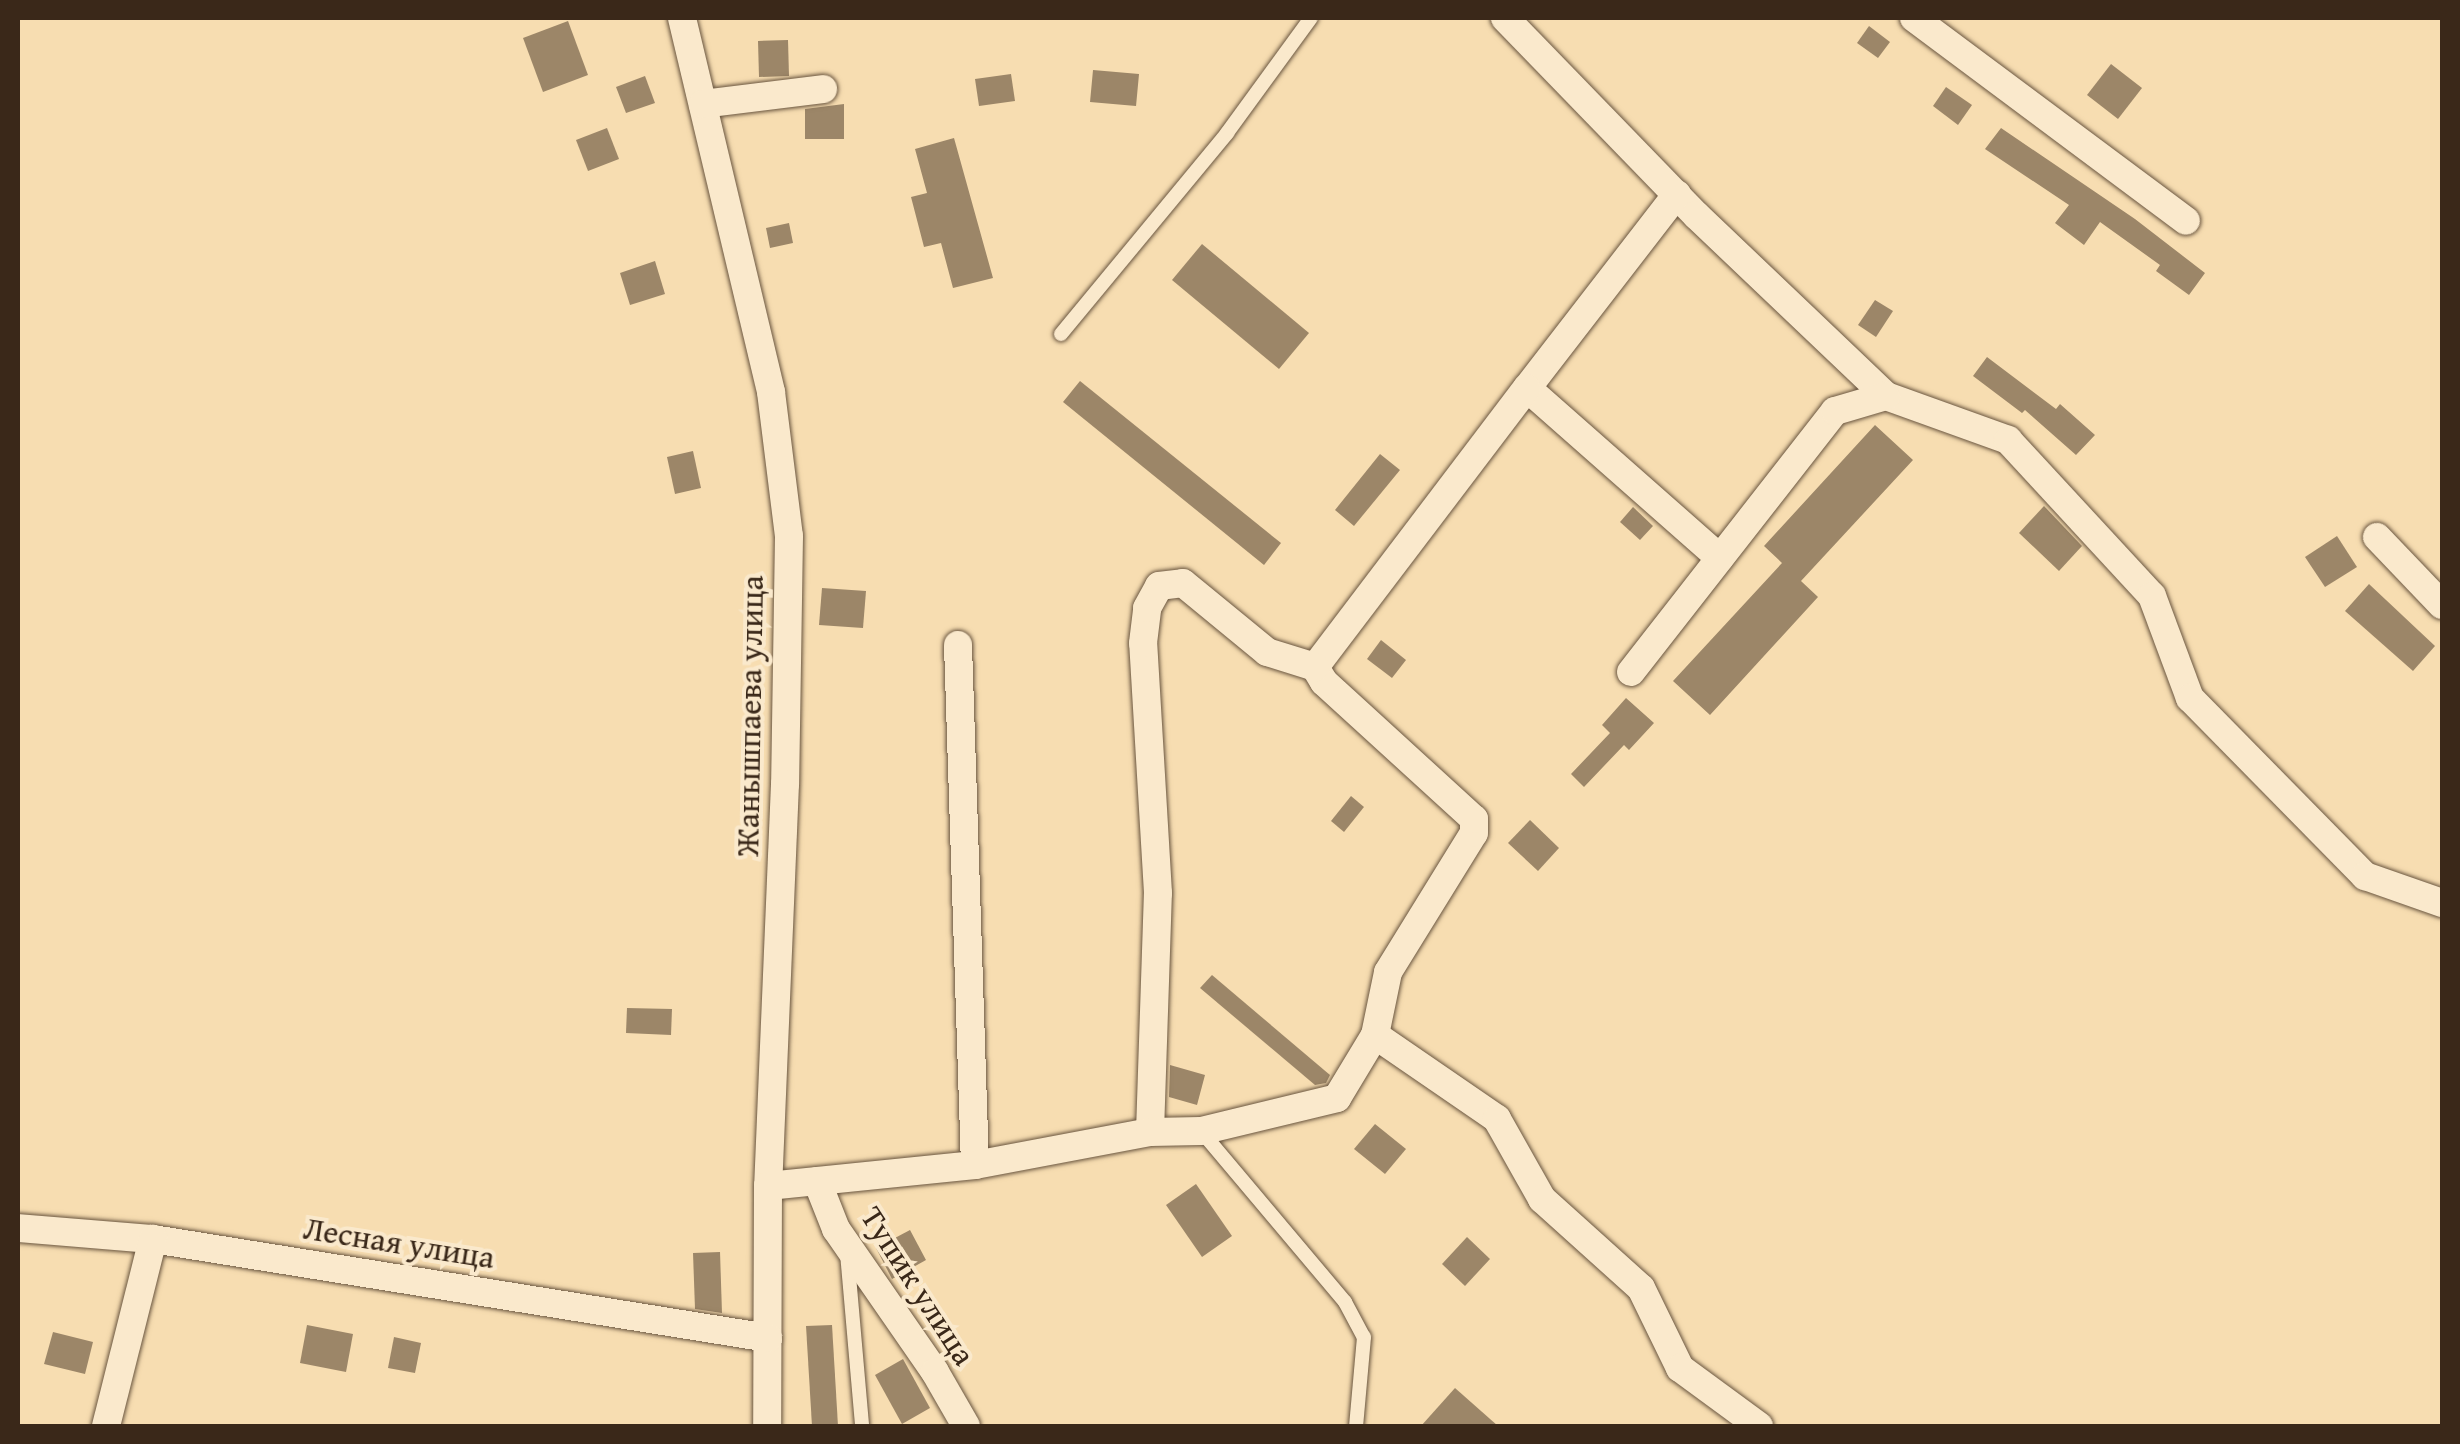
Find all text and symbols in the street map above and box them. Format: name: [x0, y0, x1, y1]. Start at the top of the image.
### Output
street label: Жанышпаева улица: [728, 575, 772, 857]
street label: Тупик улица: [852, 1199, 984, 1373]
street label: Лесная улица: [301, 1209, 497, 1277]

